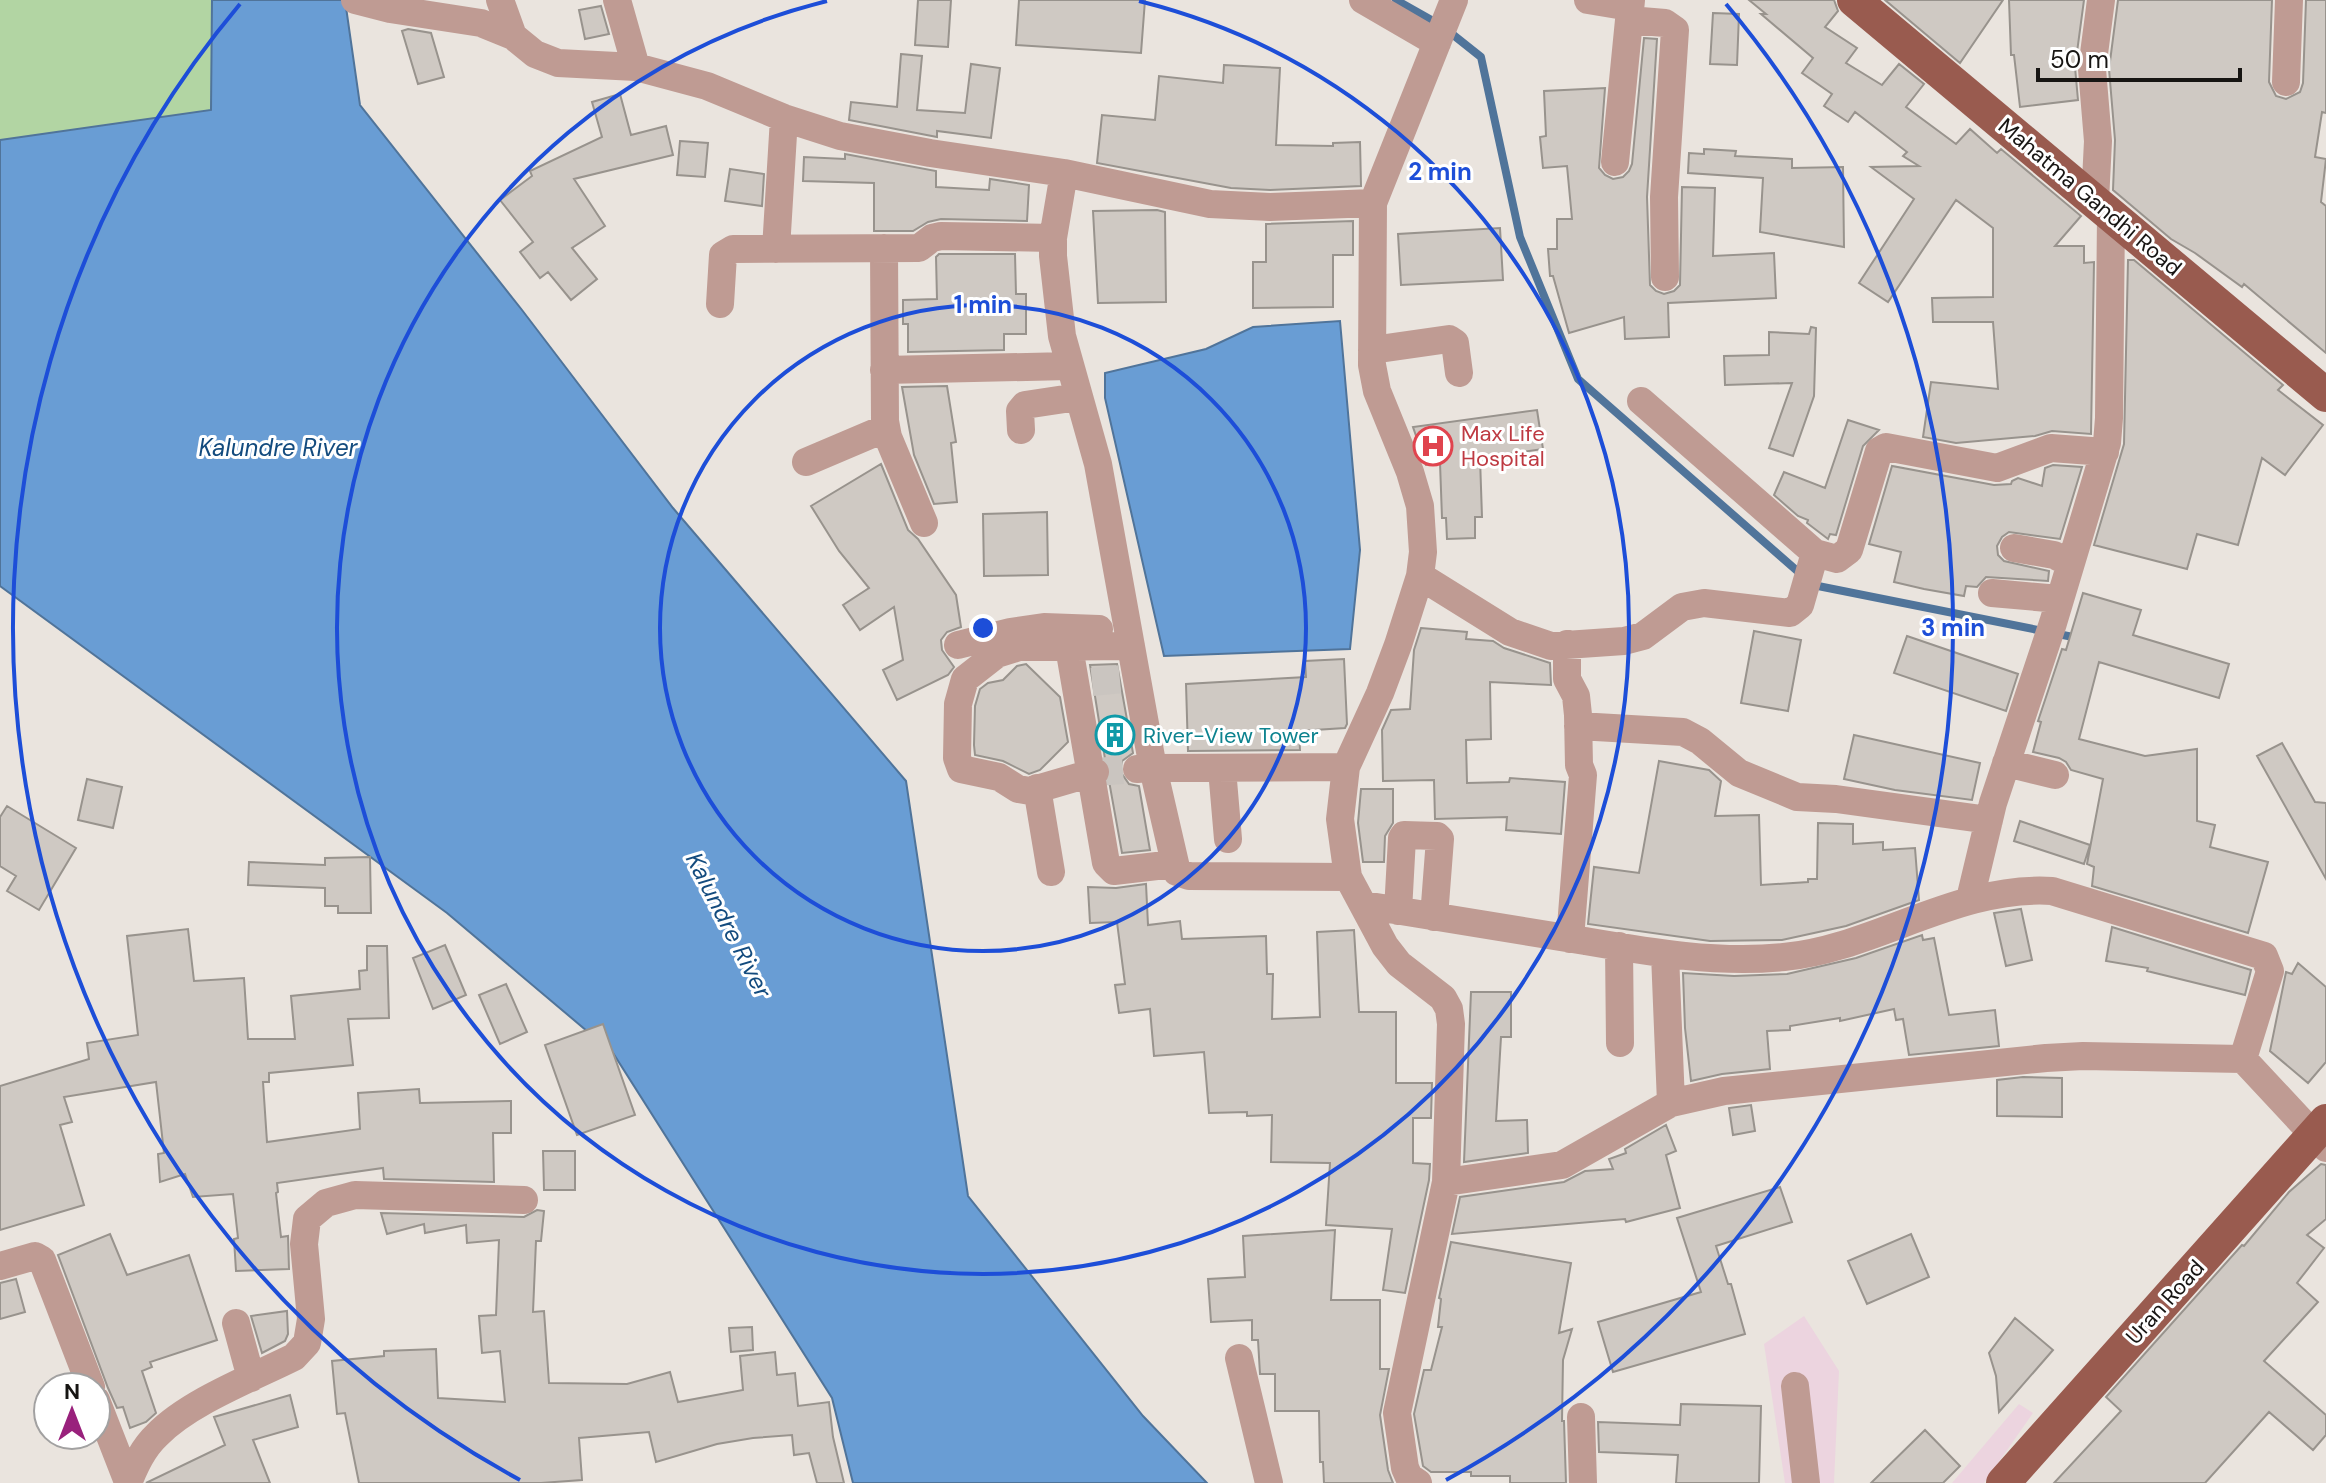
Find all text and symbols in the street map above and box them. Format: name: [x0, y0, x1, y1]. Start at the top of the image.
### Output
scale bar: [2038, 32, 2240, 82]
text: 50 m: [2050, 44, 2109, 75]
street label: Mahatma Gandhi Road: [1992, 112, 2188, 282]
text: 2 min: [1408, 156, 1472, 187]
text: 1 min: [954, 289, 1012, 320]
place label: Max Life Hospital: [1461, 419, 1545, 473]
hospital icon: Max Life Hospital: [1412, 425, 1454, 467]
water label: Kalundre River: [199, 432, 359, 463]
text: 3 min: [1921, 612, 1985, 643]
centre of rings: [969, 614, 997, 642]
building icon: River-View Tower: [1094, 714, 1136, 756]
place label: River-View Tower: [1143, 721, 1319, 750]
water label: Kalundre River: [679, 847, 779, 1004]
street label: Uran Road: [2119, 1254, 2211, 1350]
north arrow: [32, 1371, 112, 1451]
text: N: [64, 1377, 80, 1406]

